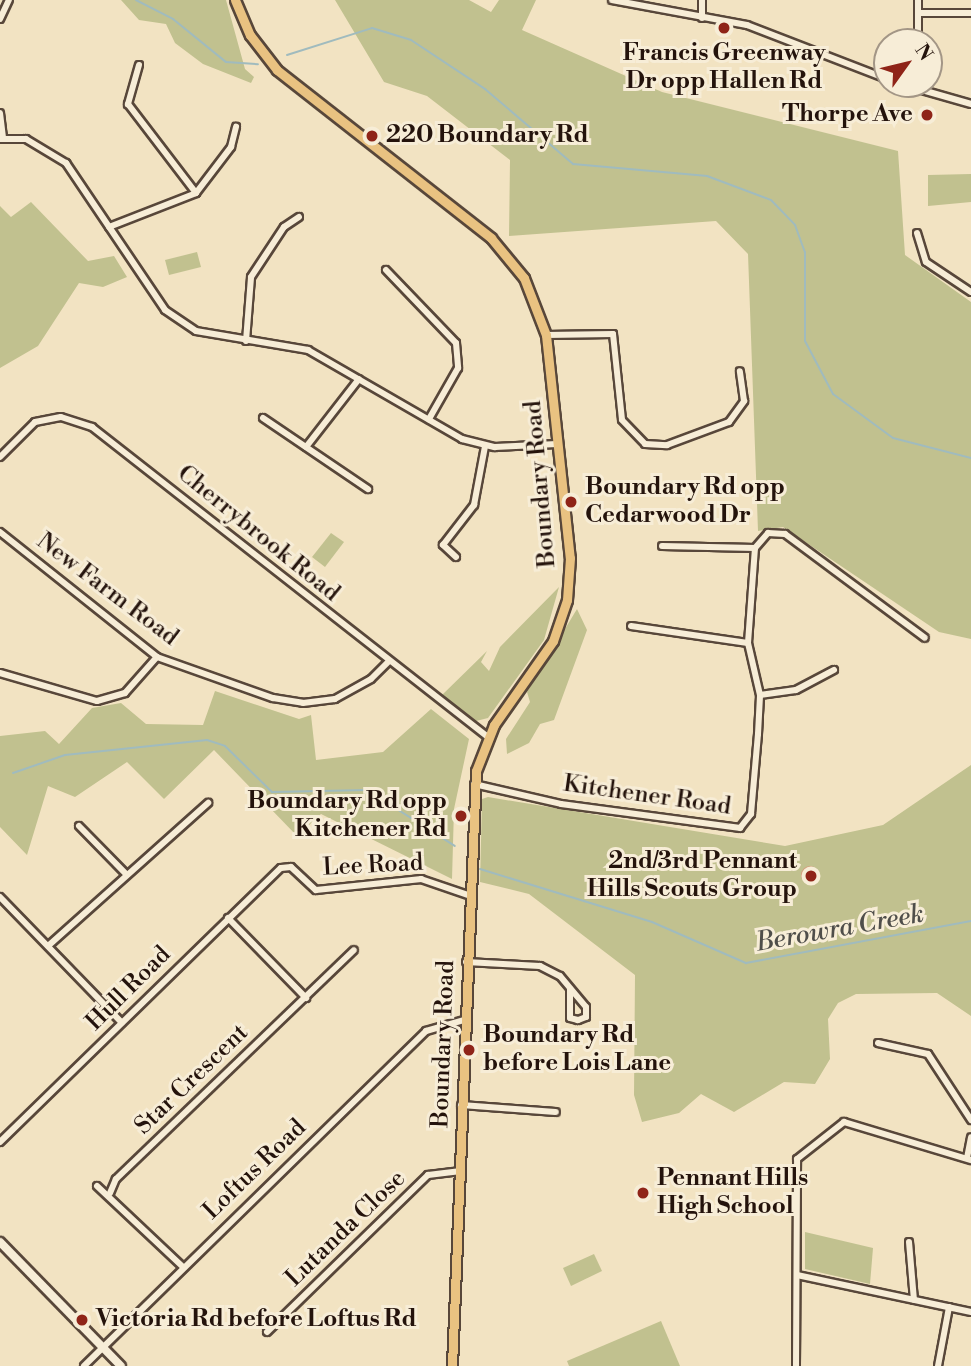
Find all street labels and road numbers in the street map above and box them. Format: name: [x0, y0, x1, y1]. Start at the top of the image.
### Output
street label: Boundary Road: [519, 399, 563, 569]
street label: Cherrybrook Road: [171, 460, 345, 608]
street label: New Farm Road: [30, 527, 184, 653]
street label: Kitchener Road: [561, 770, 733, 822]
street label: Lee Road: [322, 849, 424, 883]
street label: Hull Road: [81, 941, 177, 1037]
street label: Boundary Road: [427, 960, 461, 1128]
street label: Star Crescent: [129, 1019, 255, 1141]
street label: Loftus Road: [198, 1114, 312, 1226]
street label: Lutanda Close: [280, 1165, 412, 1293]

